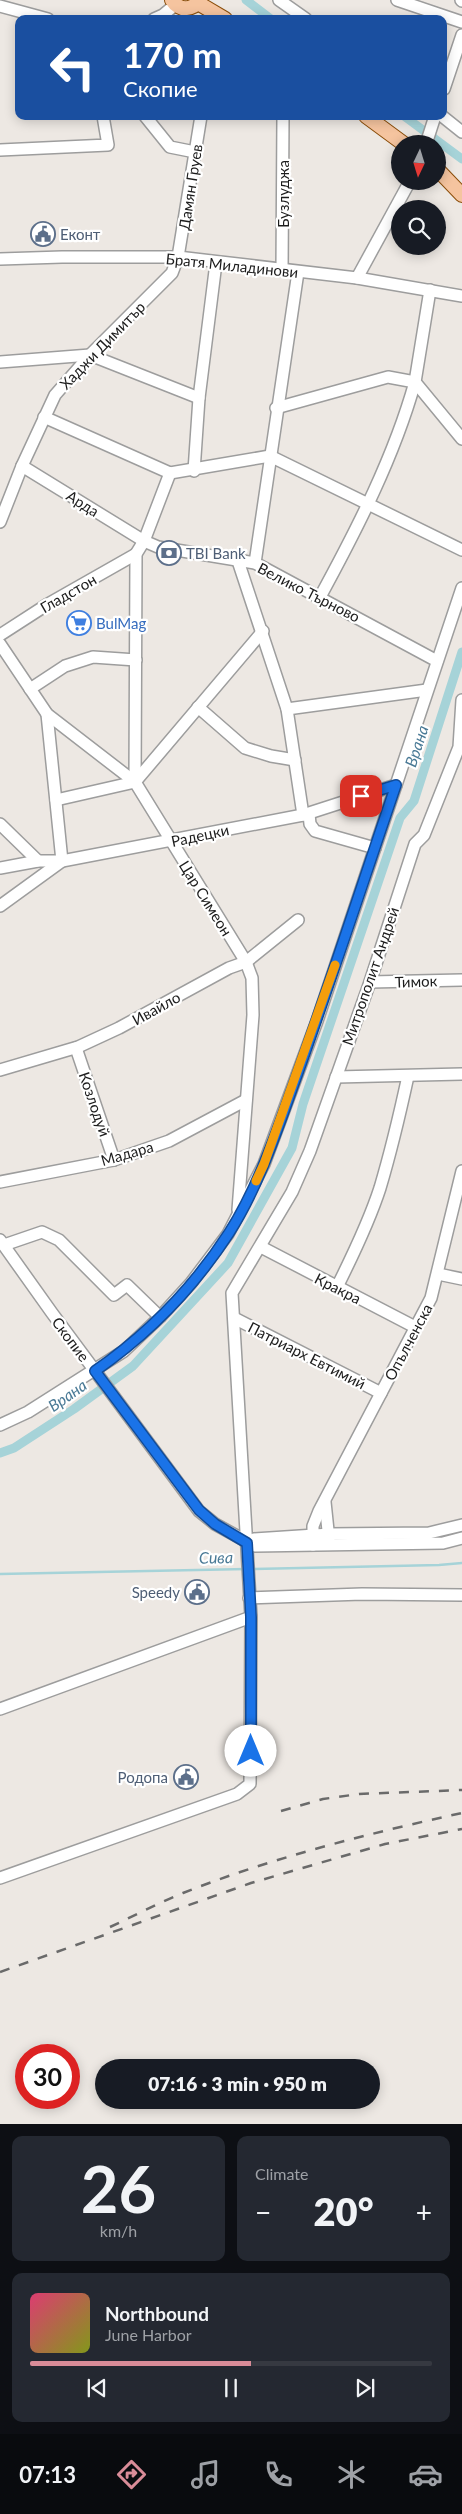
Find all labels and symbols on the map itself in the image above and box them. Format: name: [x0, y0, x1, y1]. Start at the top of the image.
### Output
north arrow: [391, 135, 446, 190]
street label: Дамян Груев: [174, 143, 206, 231]
street label: Бузлуджа: [274, 160, 292, 228]
public building icon: Еконт: [30, 221, 56, 247]
place label: Еконт: [60, 225, 101, 243]
street label: Братя Миладинови: [165, 249, 299, 281]
street label: Хаджи Димитър: [56, 297, 148, 393]
street label: Арда: [63, 486, 103, 520]
bank icon: TBI Bank: [156, 540, 182, 566]
place label: TBI Bank: [186, 544, 246, 562]
street label: Велико Търново: [255, 558, 363, 626]
street label: Гладстон: [37, 570, 99, 616]
supermarket icon: BulMag: [66, 610, 92, 636]
place label: BulMag: [96, 614, 146, 632]
water label: Врана: [400, 723, 432, 769]
pin: [340, 775, 382, 817]
street label: Радецки: [169, 820, 231, 850]
street label: Цар Симеон: [176, 857, 236, 939]
street label: Митрополит Андрей: [338, 904, 402, 1048]
street label: Тимок: [394, 971, 438, 991]
street label: Ивайло: [129, 987, 183, 1029]
street label: Козлодуй: [76, 1069, 114, 1139]
street label: Мадара: [99, 1137, 155, 1169]
street label: Кракра: [312, 1269, 364, 1307]
street label: Опълченска: [380, 1301, 436, 1383]
street label: Скопие: [48, 1313, 94, 1365]
street label: Патриарх Евтимий: [245, 1318, 369, 1392]
water label: Врана: [44, 1375, 90, 1415]
water label: Сива: [199, 1547, 233, 1567]
public building icon: Speedy: [184, 1579, 210, 1605]
place label: Speedy: [132, 1583, 180, 1601]
position arrow: [224, 1724, 276, 1776]
public building icon: Родопа: [173, 1764, 199, 1790]
place label: Родопа: [118, 1768, 168, 1786]
speed limit sign: 30: [15, 2044, 80, 2109]

